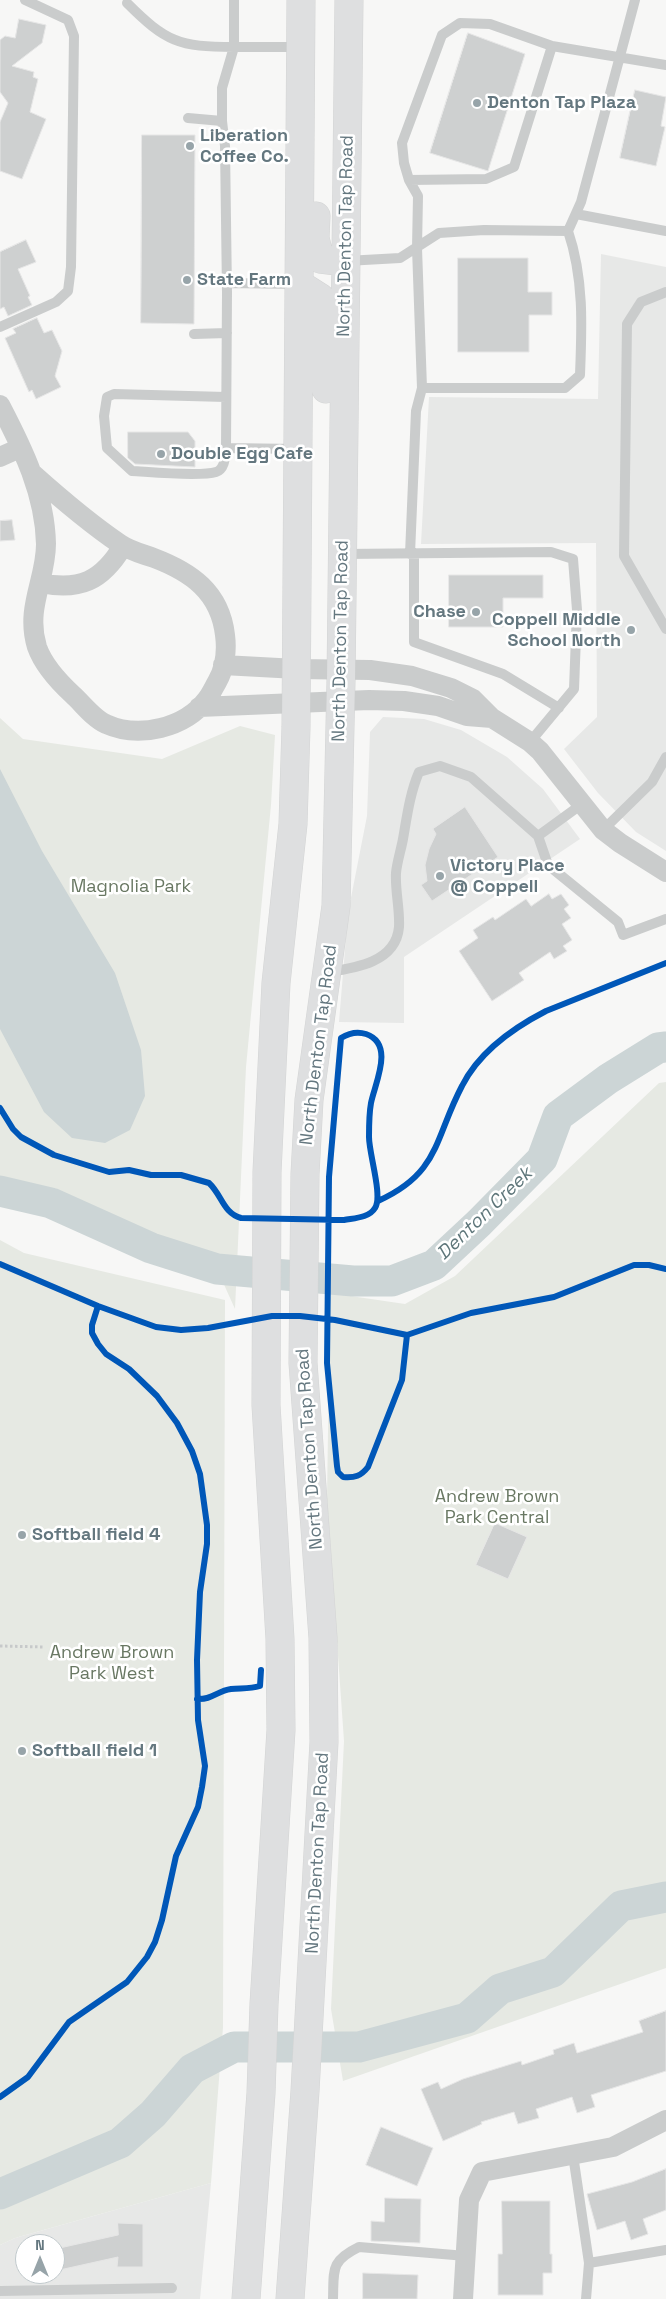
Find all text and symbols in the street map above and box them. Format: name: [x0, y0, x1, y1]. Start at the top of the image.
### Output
place label: Denton Tap Plaza: [487, 92, 636, 114]
marker: Denton Tap Plaza: [471, 97, 483, 109]
place label: Liberation Coffee Co.: [200, 125, 289, 168]
street label: North Denton Tap Road: [333, 135, 359, 337]
marker: Liberation Coffee Co.: [184, 140, 196, 152]
place label: State Farm: [197, 269, 291, 291]
marker: State Farm: [181, 274, 193, 286]
place label: Double Egg Cafe: [171, 443, 313, 465]
marker: Double Egg Cafe: [155, 448, 167, 460]
street label: North Denton Tap Road: [328, 540, 354, 742]
place label: Chase: [413, 601, 466, 623]
marker: Chase: [470, 606, 482, 618]
place label: Coppell Middle School North: [492, 609, 621, 652]
marker: Coppell Middle School North: [625, 624, 637, 636]
place label: Victory Place @ Coppell: [450, 855, 565, 898]
marker: Victory Place @ Coppell: [434, 870, 446, 882]
park label: Magnolia Park: [71, 876, 191, 898]
street label: North Denton Tap Road: [296, 944, 342, 1146]
water label: Denton Creek: [433, 1163, 537, 1265]
street label: North Denton Tap Road: [292, 1348, 328, 1550]
park label: Andrew Brown Park Central: [435, 1486, 559, 1528]
place label: Softball field 4: [32, 1524, 160, 1546]
marker: Softball field 4: [16, 1529, 28, 1541]
park label: Andrew Brown Park West: [50, 1642, 174, 1685]
place label: Softball field 1: [32, 1740, 157, 1762]
marker: Softball field 1: [16, 1745, 28, 1757]
street label: North Denton Tap Road: [302, 1752, 334, 1954]
north arrow: [15, 2234, 65, 2284]
text: N: [35, 2236, 45, 2254]

